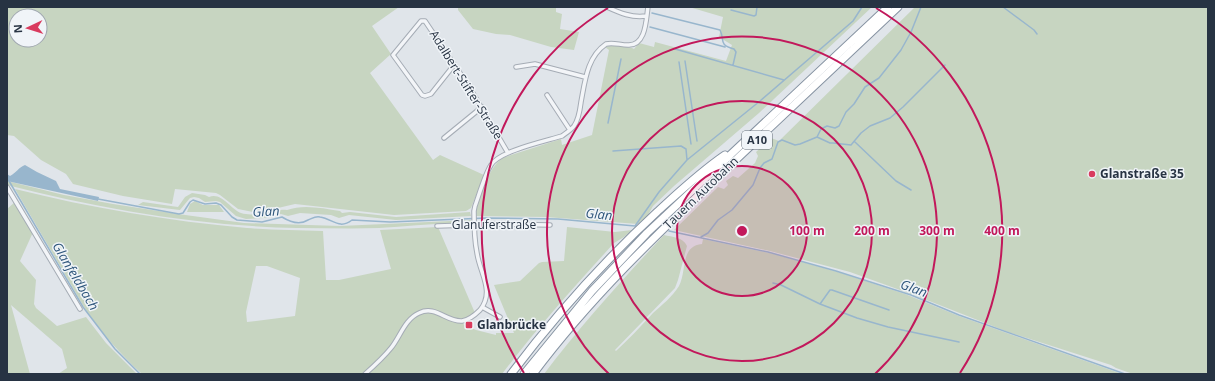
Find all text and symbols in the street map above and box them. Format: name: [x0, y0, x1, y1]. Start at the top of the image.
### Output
north arrow: [8, 8, 48, 48]
text: N: [10, 24, 25, 34]
street label: Adalbert-Stifter-Straße: [426, 27, 507, 143]
road number: A10: [742, 131, 772, 149]
street label: Tauern Autobahn: [660, 153, 742, 233]
place label: Glanstraße 35: [1100, 165, 1184, 182]
marker: Glanstraße 35: [1087, 169, 1097, 179]
water label: Glan: [252, 201, 280, 221]
water label: Glan: [585, 204, 613, 224]
street label: Glanuferstraße: [452, 216, 537, 233]
text: 100 m: [789, 222, 825, 239]
text: 200 m: [854, 222, 890, 239]
text: 300 m: [919, 222, 955, 239]
text: 400 m: [984, 222, 1020, 239]
centre of rings: [735, 224, 749, 238]
water label: Glanfeldbach: [49, 239, 103, 313]
water label: Glan: [898, 275, 930, 301]
place label: Glanbrücke: [477, 316, 546, 333]
marker: Glanbrücke: [464, 320, 474, 330]

